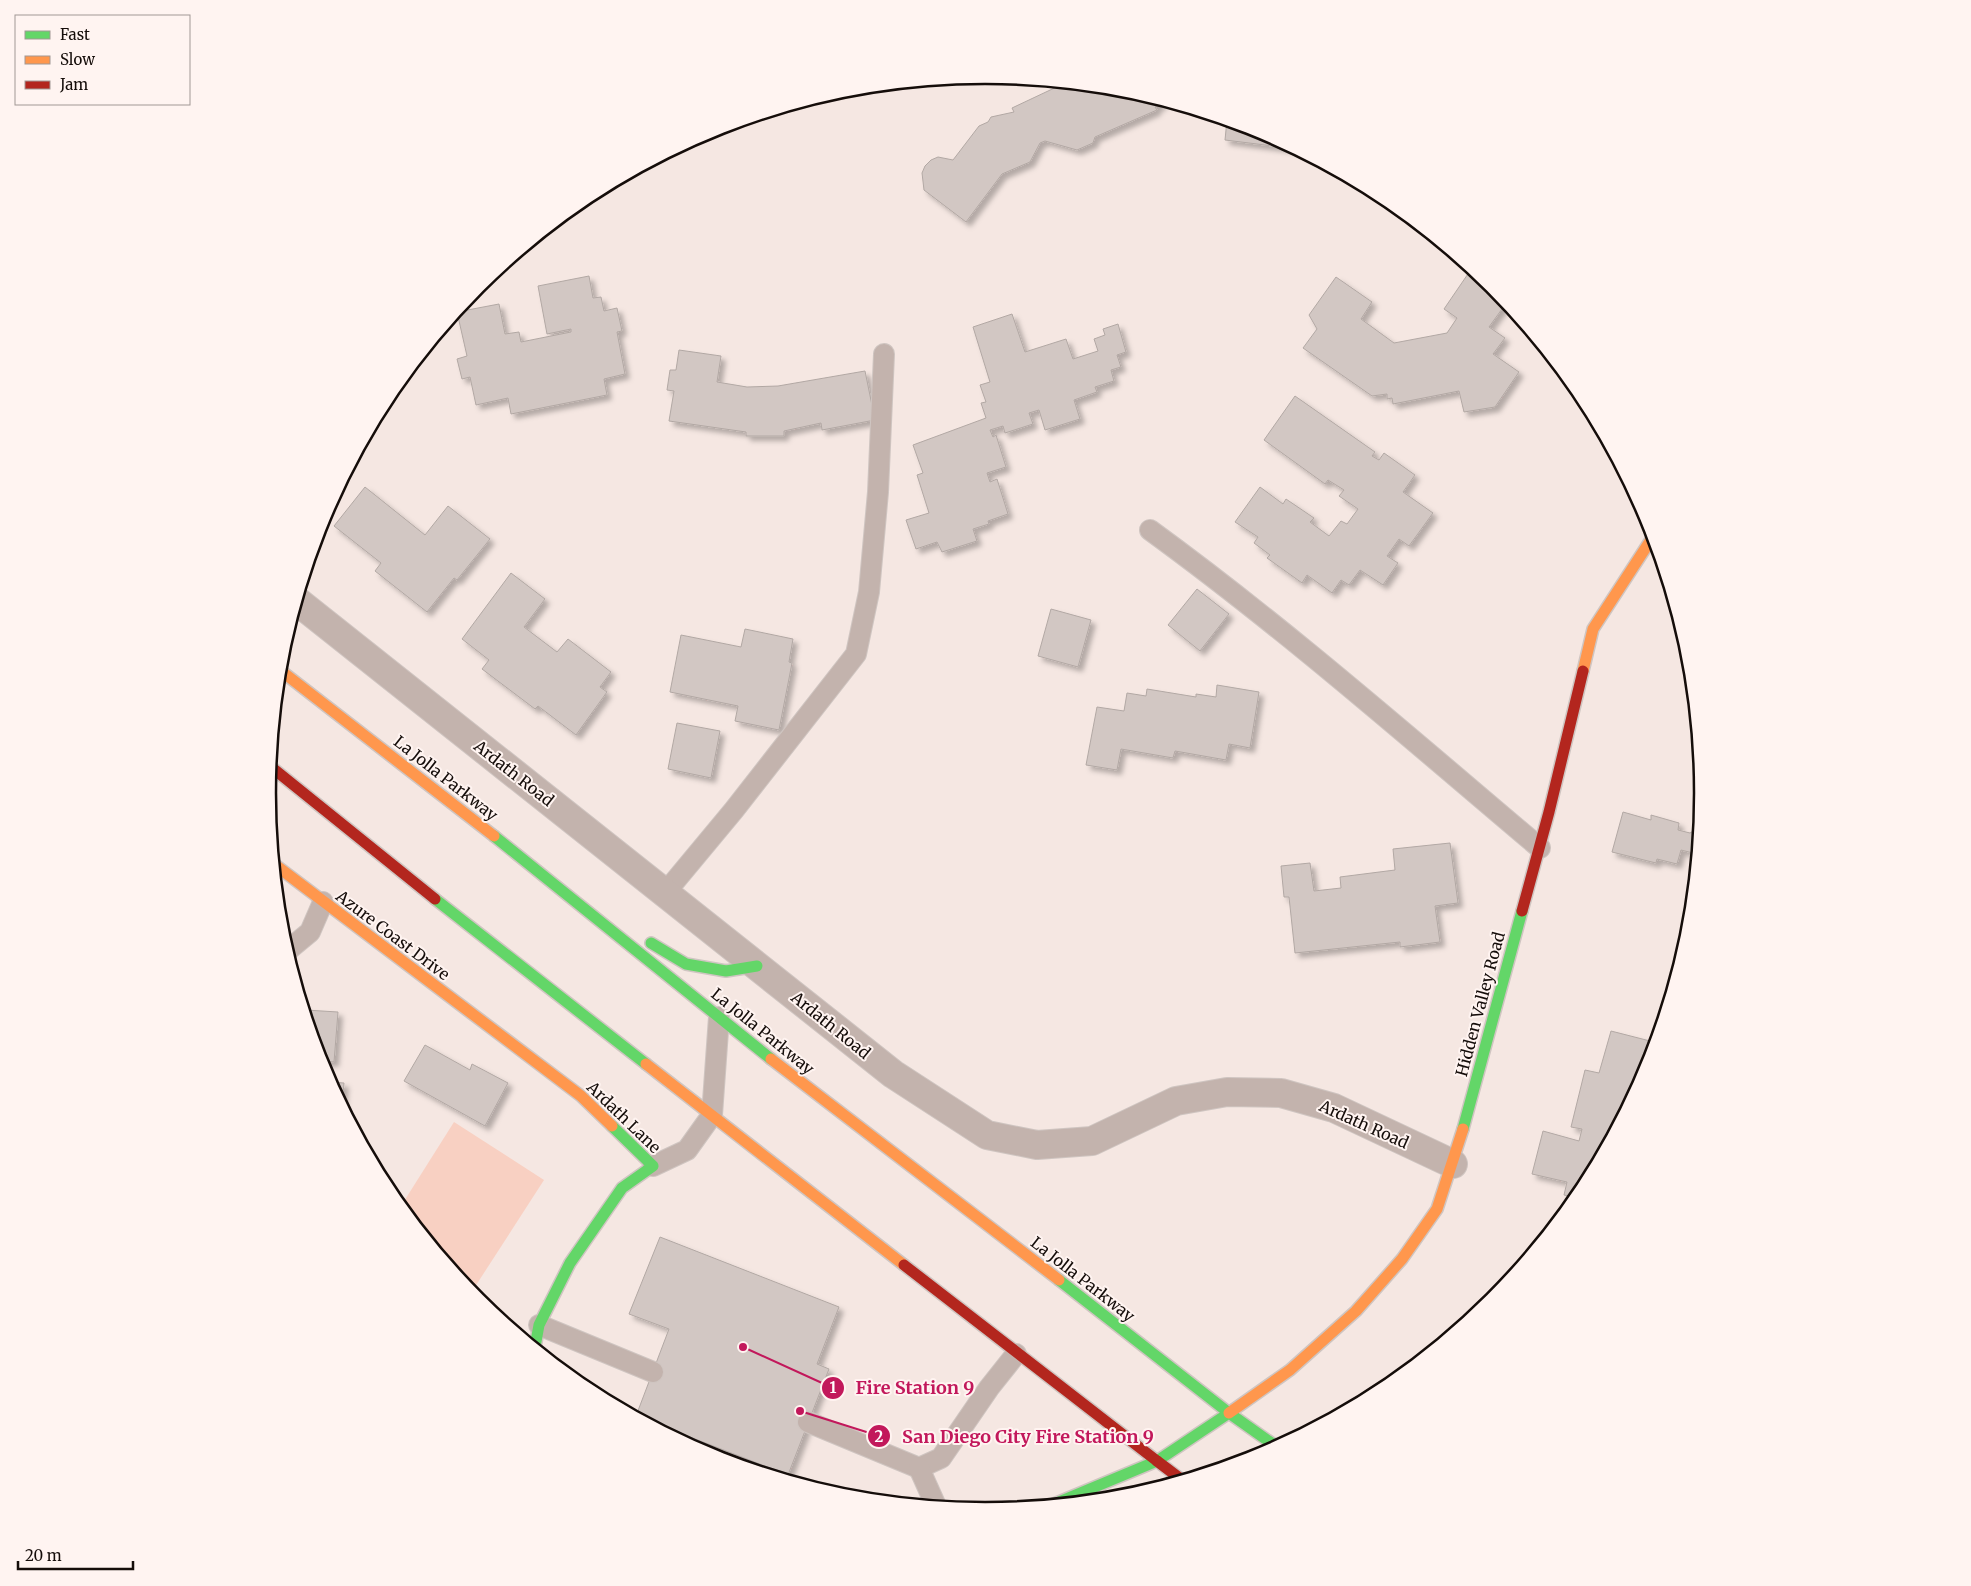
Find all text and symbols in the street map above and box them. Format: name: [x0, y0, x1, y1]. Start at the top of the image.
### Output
legend: [15, 15, 190, 105]
text: Fast: [60, 25, 90, 44]
text: Slow: [60, 50, 95, 69]
text: Jam: [59, 75, 88, 94]
street label: La Jolla Parkway: [390, 731, 503, 825]
street label: Ardath Road: [469, 735, 558, 811]
street label: Azure Coast Drive: [331, 885, 454, 984]
street label: Hidden Valley Road: [1451, 929, 1509, 1078]
street label: La Jolla Parkway: [708, 983, 819, 1079]
street label: Ardath Road: [787, 987, 875, 1063]
street label: Ardath Lane: [582, 1076, 665, 1157]
street label: Ardath Road: [1315, 1095, 1412, 1153]
street label: La Jolla Parkway: [1027, 1232, 1140, 1326]
callout: Fire Station 9: [821, 1371, 984, 1404]
text: Fire Station 9: [856, 1376, 974, 1399]
text: 1: [830, 1378, 837, 1397]
callout: San Diego City Fire Station 9: [867, 1420, 1164, 1453]
text: San Diego City Fire Station 9: [902, 1425, 1154, 1448]
text: 2: [875, 1427, 884, 1446]
scale bar: [18, 1538, 132, 1570]
text: 20 m: [25, 1546, 62, 1565]

